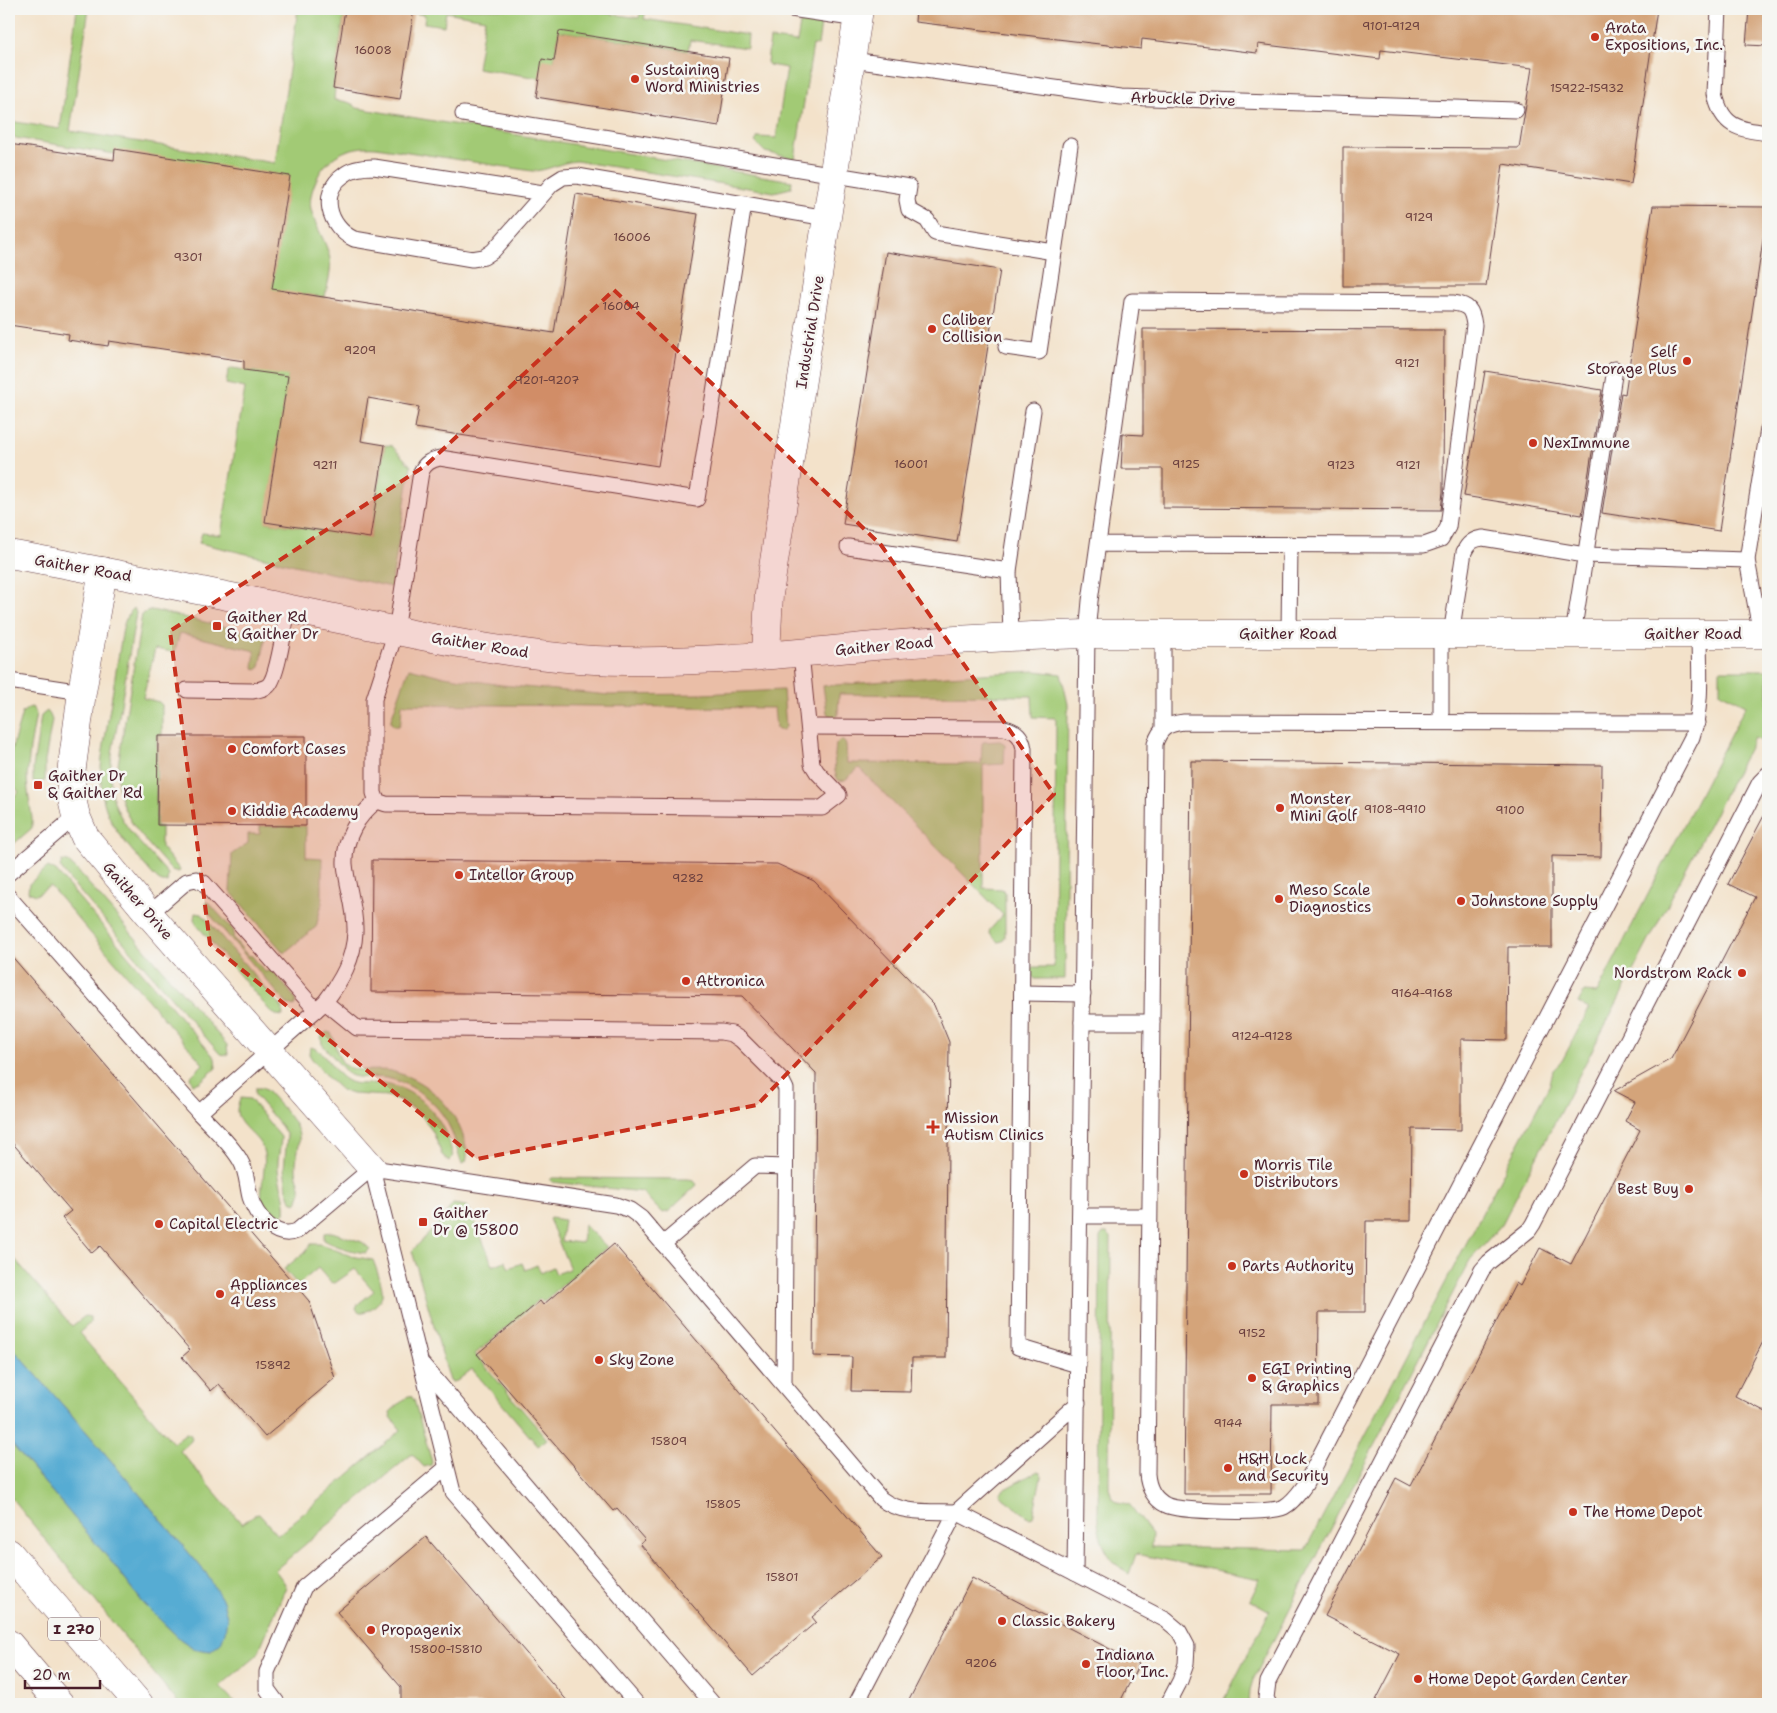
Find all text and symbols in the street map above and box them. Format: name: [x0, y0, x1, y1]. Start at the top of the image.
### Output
house number: 9101-9129: [1362, 18, 1420, 34]
place label: Arata Expositions, Inc.: [1605, 18, 1723, 55]
marker: Arata Expositions, Inc.: [1589, 31, 1601, 43]
house number: 16008: [354, 42, 392, 58]
place label: Sustaining Word Ministries: [645, 60, 760, 97]
marker: Sustaining Word Ministries: [629, 73, 641, 85]
house number: 15922-15932: [1550, 80, 1624, 96]
street label: Arbuckle Drive: [1130, 87, 1236, 111]
house number: 9129: [1405, 209, 1433, 225]
house number: 16006: [613, 229, 651, 245]
house number: 9301: [173, 249, 203, 265]
street label: Industrial Drive: [791, 274, 829, 390]
house number: 16004: [602, 298, 640, 314]
place label: Caliber Collision: [942, 310, 1002, 347]
marker: Caliber Collision: [926, 323, 938, 335]
house number: 9209: [344, 342, 376, 358]
place label: Self Storage Plus: [1587, 342, 1678, 379]
house number: 9121: [1394, 355, 1420, 371]
marker: Self Storage Plus: [1681, 355, 1693, 367]
house number: 9201-9207: [515, 372, 579, 388]
place label: NexImmune: [1543, 433, 1630, 453]
marker: NexImmune: [1527, 437, 1539, 449]
house number: 16001: [894, 456, 928, 472]
house number: 9125: [1172, 456, 1200, 472]
house number: 9211: [312, 457, 338, 473]
house number: 9123: [1327, 457, 1355, 473]
house number: 9121: [1395, 457, 1421, 473]
street label: Gaither Road: [33, 550, 134, 586]
place label: Gaither Rd & Gaither Dr: [227, 607, 319, 644]
marker: Gaither Rd & Gaither Dr: [211, 620, 223, 632]
street label: Gaither Road: [1239, 624, 1338, 644]
street label: Gaither Road: [1644, 624, 1743, 644]
street label: Gaither Road: [430, 627, 531, 663]
street label: Gaither Road: [834, 632, 934, 660]
place label: Comfort Cases: [242, 739, 346, 759]
marker: Comfort Cases: [226, 743, 238, 755]
place label: Gaither Dr & Gaither Rd: [48, 766, 143, 803]
marker: Gaither Dr & Gaither Rd: [32, 779, 44, 791]
place label: Monster Mini Golf: [1290, 789, 1358, 826]
place label: Kiddie Academy: [242, 801, 359, 821]
house number: 9108-9910: [1364, 801, 1426, 817]
marker: Monster Mini Golf: [1274, 802, 1286, 814]
house number: 9100: [1495, 802, 1525, 818]
marker: Kiddie Academy: [226, 805, 238, 817]
street label: Gaither Drive: [99, 858, 177, 944]
place label: Intellor Group: [469, 865, 574, 885]
marker: Intellor Group: [453, 869, 465, 881]
house number: 9282: [672, 870, 704, 886]
place label: Meso Scale Diagnostics: [1289, 880, 1371, 917]
place label: Johnstone Supply: [1471, 891, 1598, 911]
marker: Meso Scale Diagnostics: [1273, 893, 1285, 905]
marker: Johnstone Supply: [1455, 895, 1467, 907]
place label: Nordstrom Rack: [1614, 963, 1732, 983]
marker: Nordstrom Rack: [1736, 967, 1748, 979]
place label: Attronica: [696, 971, 765, 991]
marker: Attronica: [680, 975, 692, 987]
house number: 9164-9168: [1391, 985, 1453, 1001]
house number: 9124-9128: [1231, 1028, 1293, 1044]
place label: Mission Autism Clinics: [944, 1108, 1044, 1145]
marker: Mission Autism Clinics: [926, 1120, 940, 1134]
place label: Morris Tile Distributors: [1254, 1155, 1338, 1192]
marker: Morris Tile Distributors: [1238, 1168, 1250, 1180]
place label: Best Buy: [1617, 1179, 1679, 1199]
marker: Best Buy: [1683, 1183, 1695, 1195]
place label: Gaither Dr @ 15800: [433, 1203, 519, 1240]
place label: Capital Electric: [169, 1214, 278, 1234]
marker: Gaither Dr @ 15800: [417, 1216, 429, 1228]
marker: Capital Electric: [153, 1218, 165, 1230]
place label: Parts Authority: [1242, 1256, 1354, 1276]
marker: Parts Authority: [1226, 1260, 1238, 1272]
place label: Appliances 4 Less: [230, 1275, 308, 1312]
marker: Appliances 4 Less: [214, 1288, 226, 1300]
house number: 9152: [1238, 1325, 1266, 1341]
place label: Sky Zone: [609, 1350, 675, 1370]
marker: Sky Zone: [593, 1354, 605, 1366]
house number: 15892: [255, 1357, 291, 1373]
place label: EGI Printing & Graphics: [1262, 1359, 1352, 1396]
marker: EGI Printing & Graphics: [1246, 1372, 1258, 1384]
house number: 9144: [1214, 1415, 1242, 1431]
house number: 15809: [651, 1433, 687, 1449]
place label: H&H Lock and Security: [1238, 1449, 1329, 1486]
marker: H&H Lock and Security: [1222, 1462, 1234, 1474]
house number: 15805: [705, 1496, 741, 1512]
place label: The Home Depot: [1583, 1502, 1703, 1522]
marker: The Home Depot: [1567, 1506, 1579, 1518]
house number: 15801: [765, 1569, 799, 1585]
place label: Classic Bakery: [1012, 1611, 1115, 1631]
marker: Classic Bakery: [996, 1615, 1008, 1627]
road number: I 270: [48, 1618, 100, 1640]
place label: Propagenix: [381, 1620, 461, 1640]
marker: Propagenix: [365, 1624, 377, 1636]
house number: 15800-15810: [409, 1641, 483, 1657]
place label: Indiana Floor, Inc.: [1096, 1645, 1169, 1682]
house number: 9206: [965, 1655, 997, 1671]
scale bar: [25, 1658, 100, 1690]
marker: Indiana Floor, Inc.: [1080, 1658, 1092, 1670]
text: 20 m: [32, 1665, 71, 1685]
place label: Home Depot Garden Center: [1428, 1669, 1628, 1689]
marker: Home Depot Garden Center: [1412, 1673, 1424, 1685]

